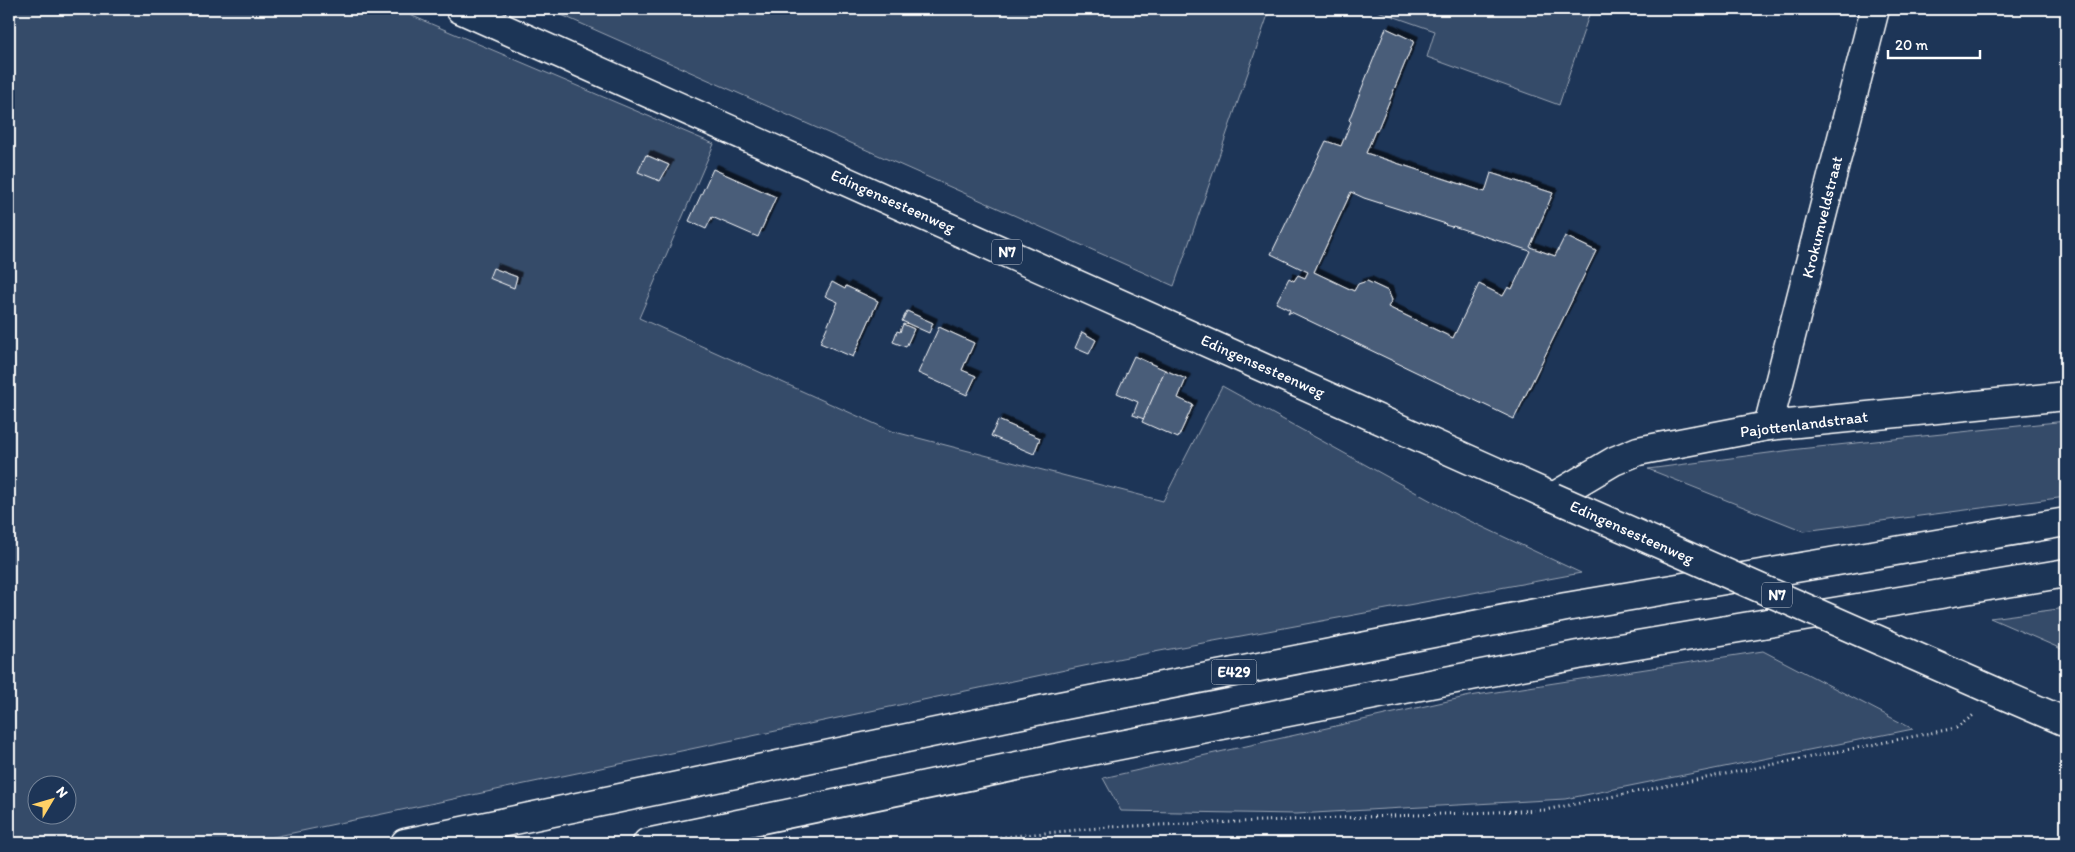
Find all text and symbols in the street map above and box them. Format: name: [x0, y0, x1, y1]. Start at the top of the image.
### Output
scale bar: [1888, 28, 1980, 60]
text: 20 m: [1895, 36, 1929, 54]
street label: Krokumveldstraat: [1798, 154, 1846, 280]
street label: Edingensesteenweg: [828, 165, 959, 237]
road number: N7: [992, 240, 1022, 264]
street label: Edingensesteenweg: [1198, 330, 1329, 402]
street label: Pajottenlandstraat: [1739, 407, 1869, 441]
street label: Edingensesteenweg: [1567, 496, 1698, 568]
road number: N7: [1762, 582, 1792, 608]
road number: E429: [1212, 660, 1256, 684]
north arrow: [28, 774, 78, 824]
text: N: [52, 783, 71, 801]

